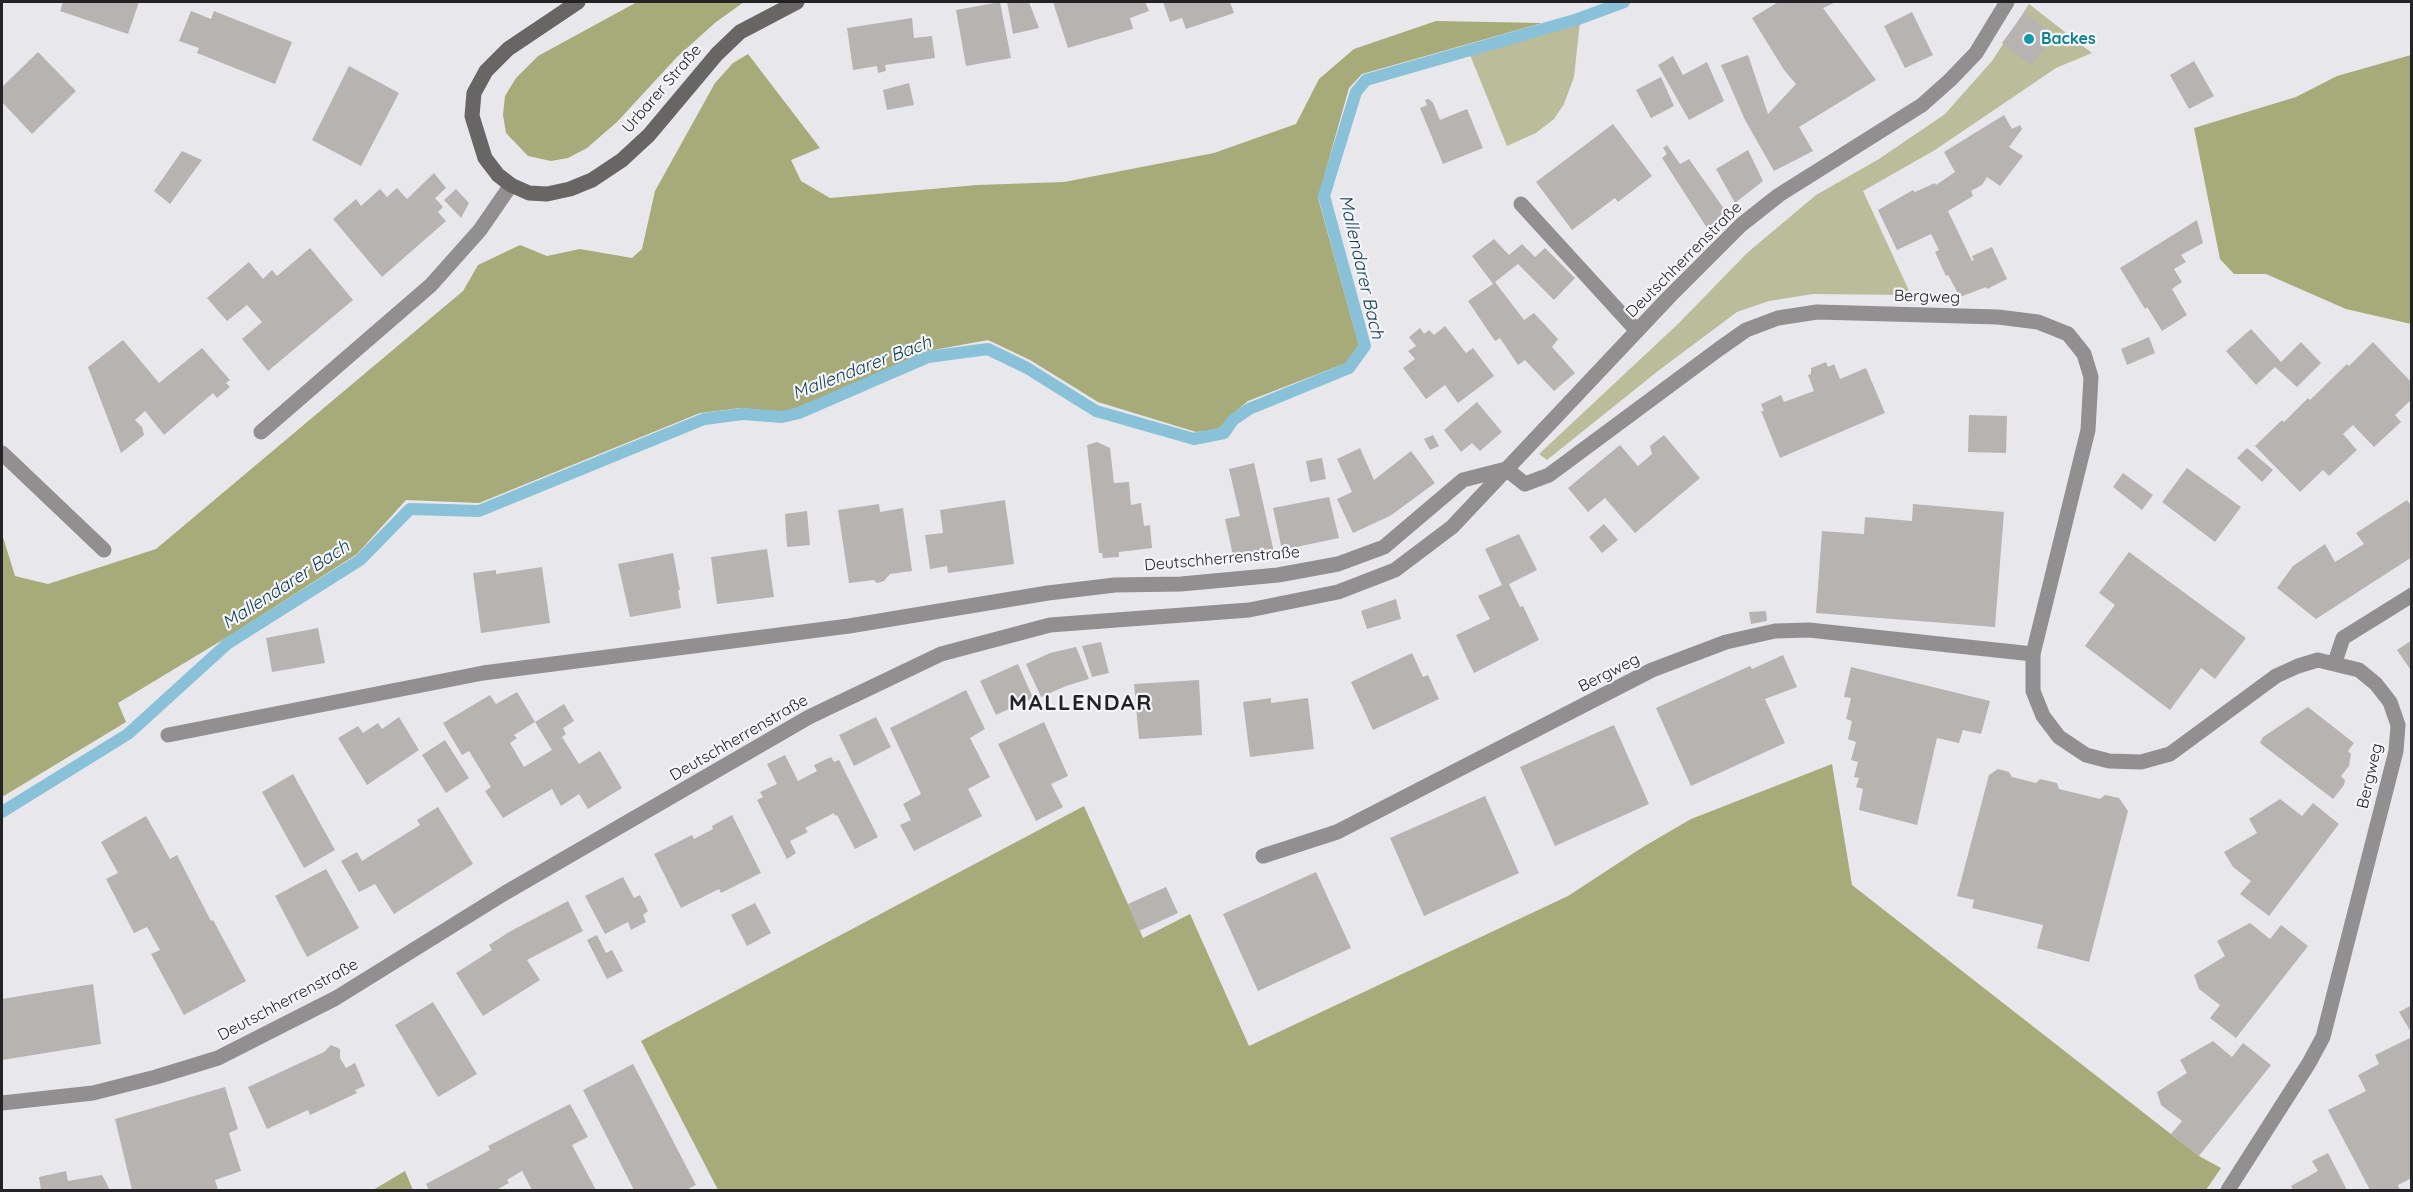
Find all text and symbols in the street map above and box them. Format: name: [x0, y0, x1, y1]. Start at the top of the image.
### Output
place label: Backes: [2041, 29, 2096, 49]
marker: Backes: [2022, 32, 2036, 46]
street label: Urbarer Straße: [618, 41, 706, 137]
water label: Mallendarer Bach: [1334, 193, 1388, 341]
street label: Deutschherrenstraße: [1622, 198, 1746, 322]
street label: Bergweg: [1894, 286, 1960, 308]
water label: Mallendarer Bach: [790, 332, 934, 404]
water label: Mallendarer Bach: [218, 536, 354, 634]
street label: Deutschherrenstraße: [1143, 543, 1301, 575]
street label: Bergweg: [1575, 649, 1643, 697]
district label: MALLENDAR: [1009, 690, 1153, 716]
street label: Deutschherrenstraße: [667, 691, 811, 785]
street label: Bergweg: [2353, 742, 2387, 810]
street label: Deutschherrenstraße: [215, 955, 361, 1045]

